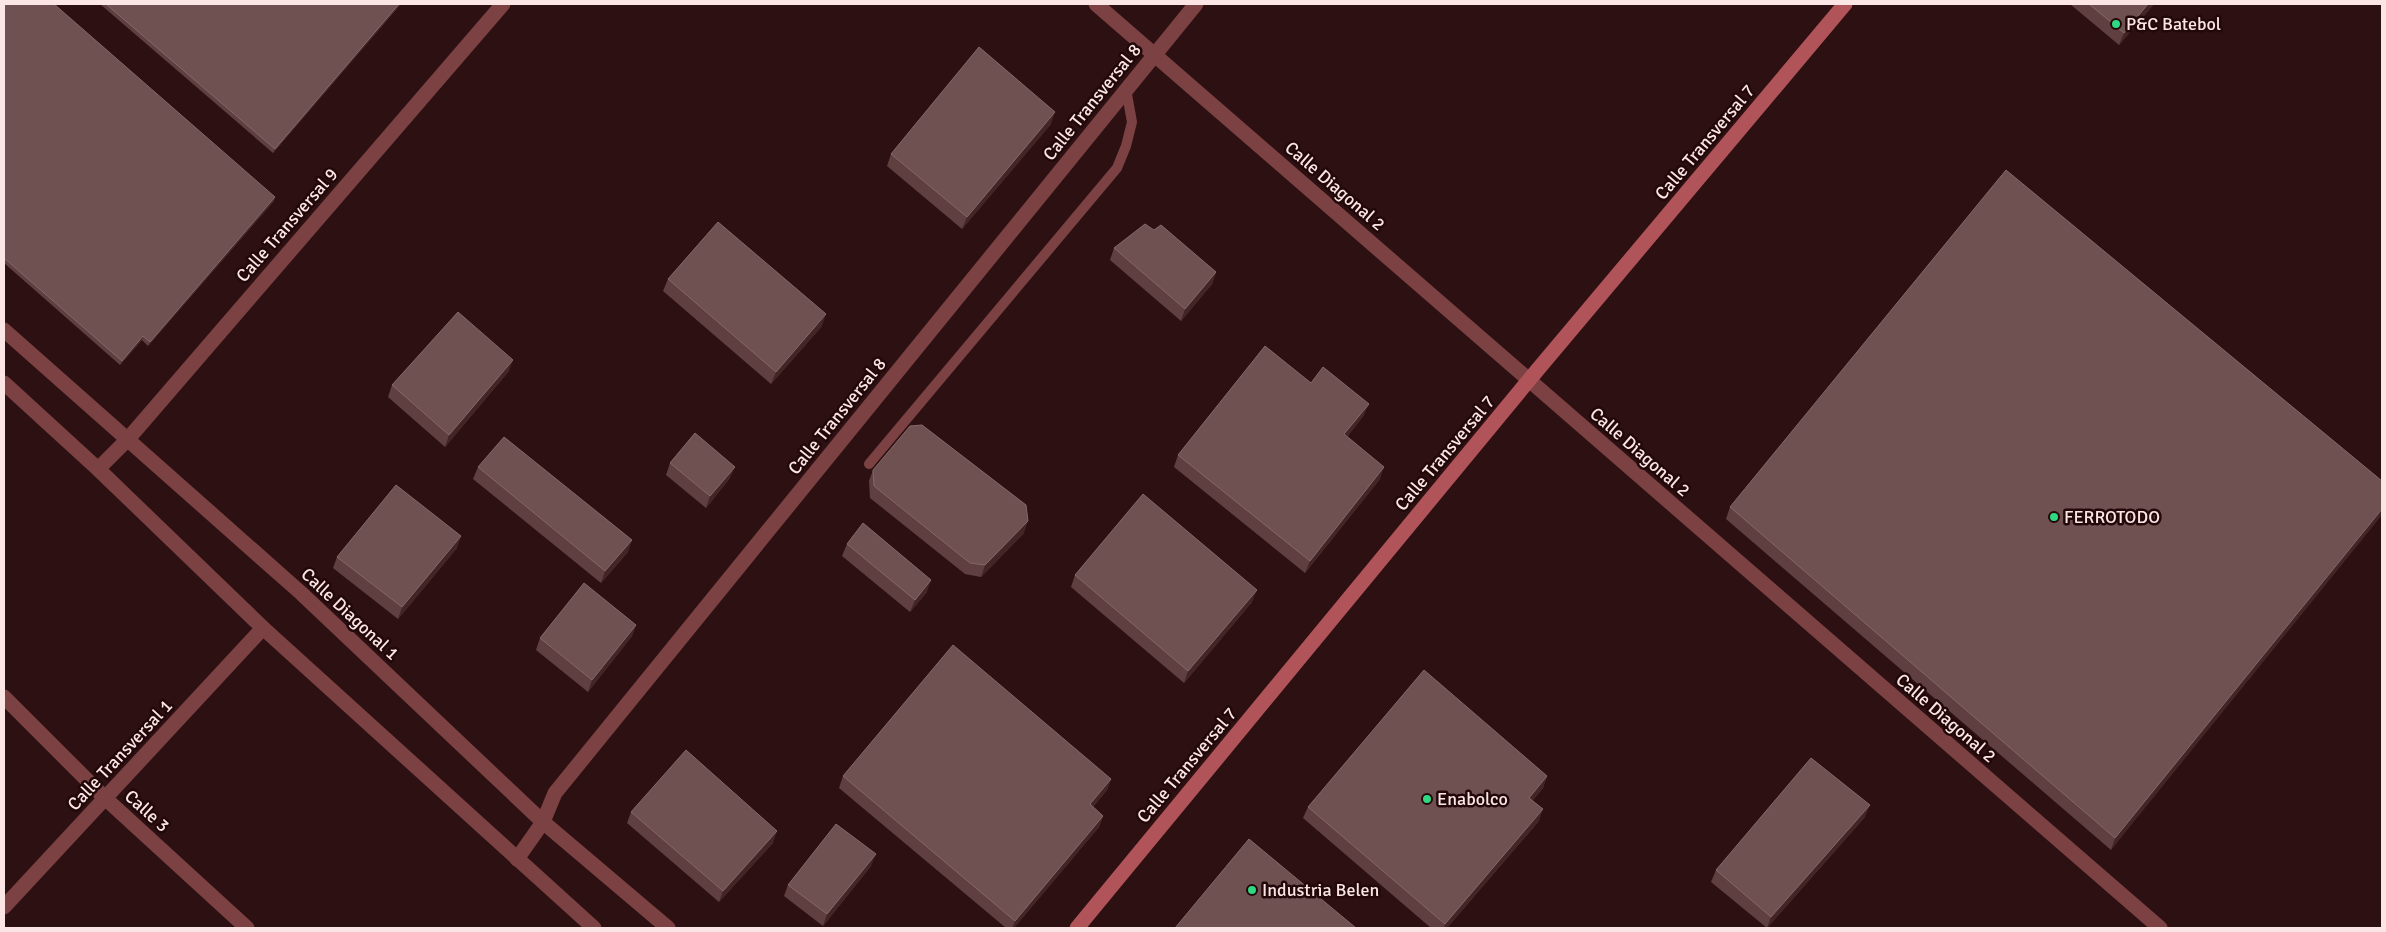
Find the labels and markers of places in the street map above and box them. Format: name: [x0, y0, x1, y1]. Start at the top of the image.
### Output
place label: P&C Batebol: [2126, 13, 2221, 35]
marker: P&C Batebol: [2110, 18, 2122, 30]
place label: FERROTODO: [2064, 506, 2160, 528]
marker: FERROTODO: [2048, 511, 2060, 523]
place label: Enabolco: [1437, 788, 1508, 810]
marker: Enabolco: [1421, 793, 1433, 805]
place label: Industria Belen: [1262, 879, 1379, 901]
marker: Industria Belen: [1246, 884, 1258, 896]

